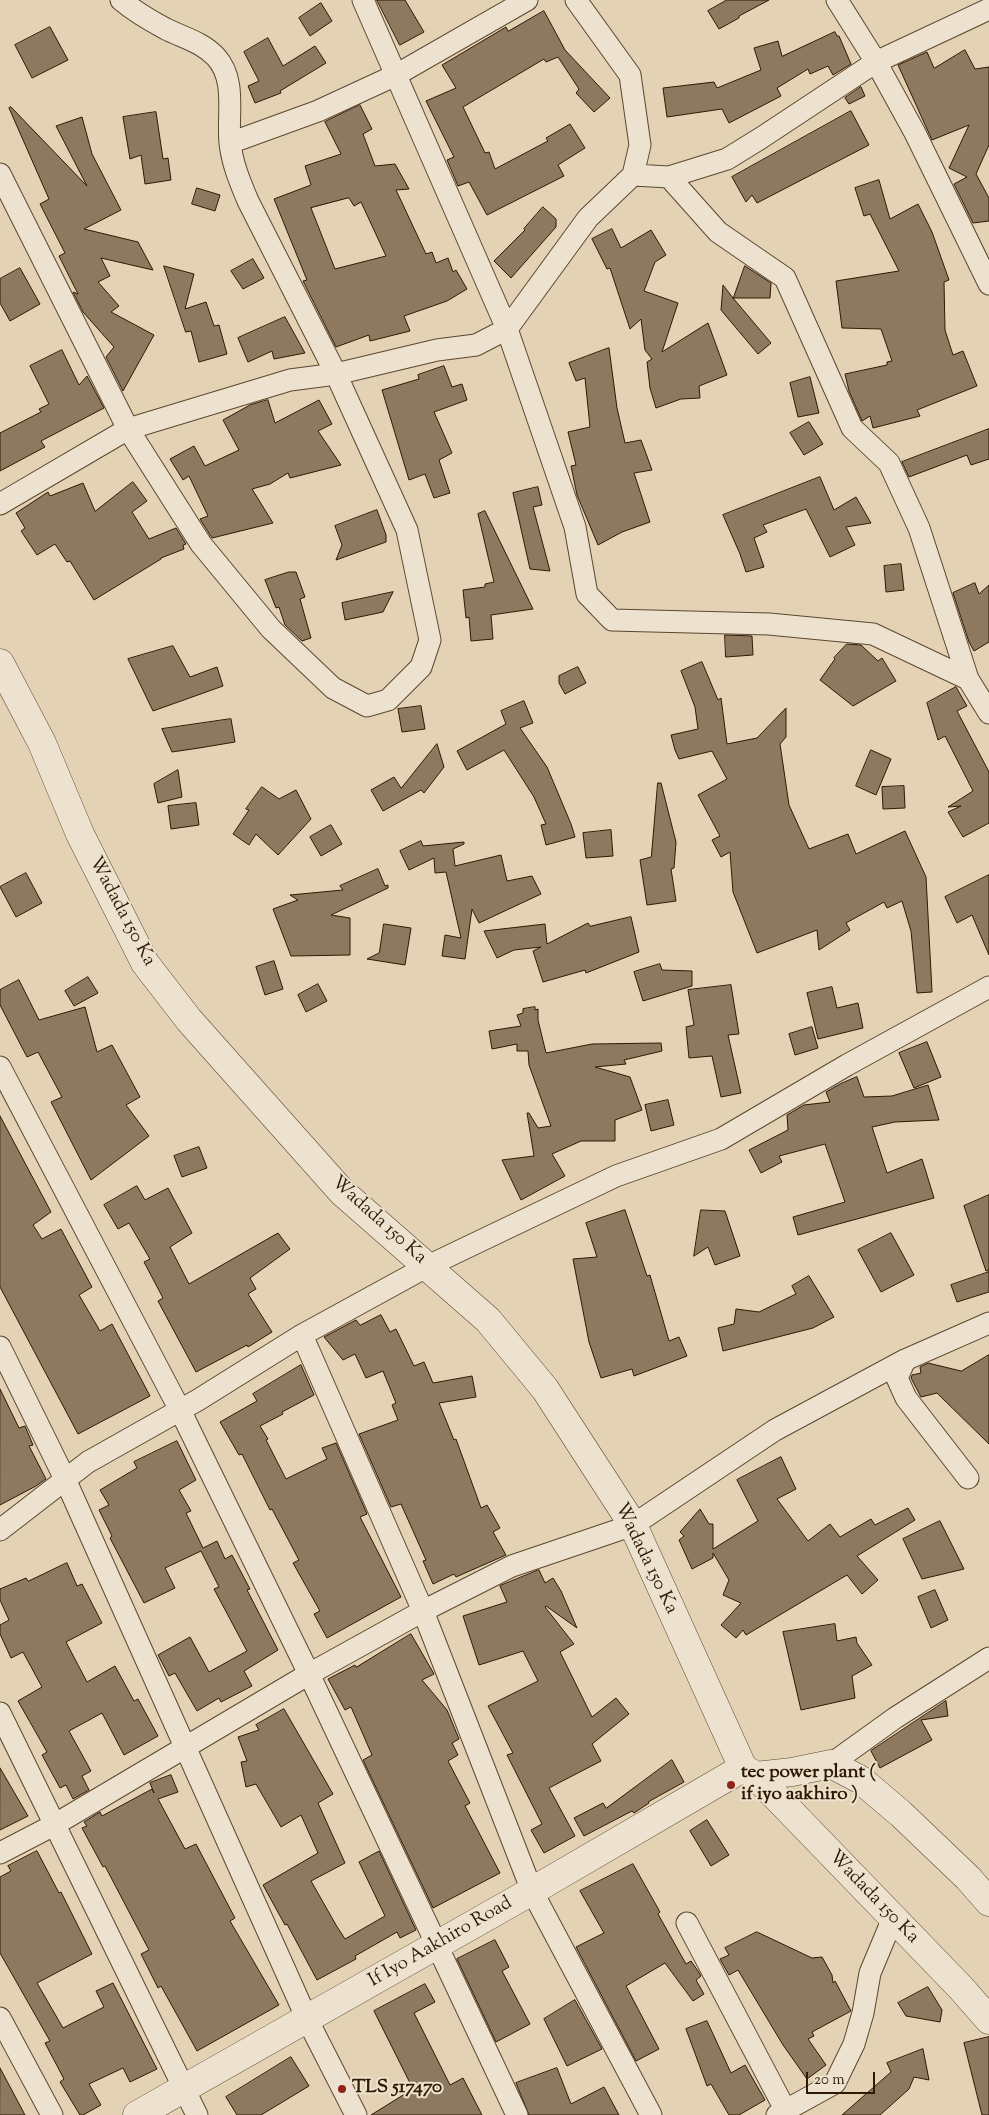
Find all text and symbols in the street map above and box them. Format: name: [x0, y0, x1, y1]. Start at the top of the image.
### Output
street label: Wadada 150 Ka: [83, 853, 159, 971]
street label: Wadada 150 Ka: [325, 1172, 431, 1270]
street label: Wadada 150 Ka: [608, 1500, 682, 1618]
place label: tec power plant ( if iyo aakhiro ): [741, 1763, 875, 1807]
marker: tec power plant ( if iyo aakhiro ): [725, 1779, 737, 1791]
street label: Wadada 150 Ka: [823, 1847, 923, 1949]
street label: If Iyo Aakhiro Road: [365, 1893, 517, 1993]
scale bar: [809, 2062, 878, 2094]
text: 20 m: [814, 2070, 845, 2091]
place label: TLS 517470: [352, 2078, 442, 2100]
marker: TLS 517470: [336, 2083, 348, 2095]

